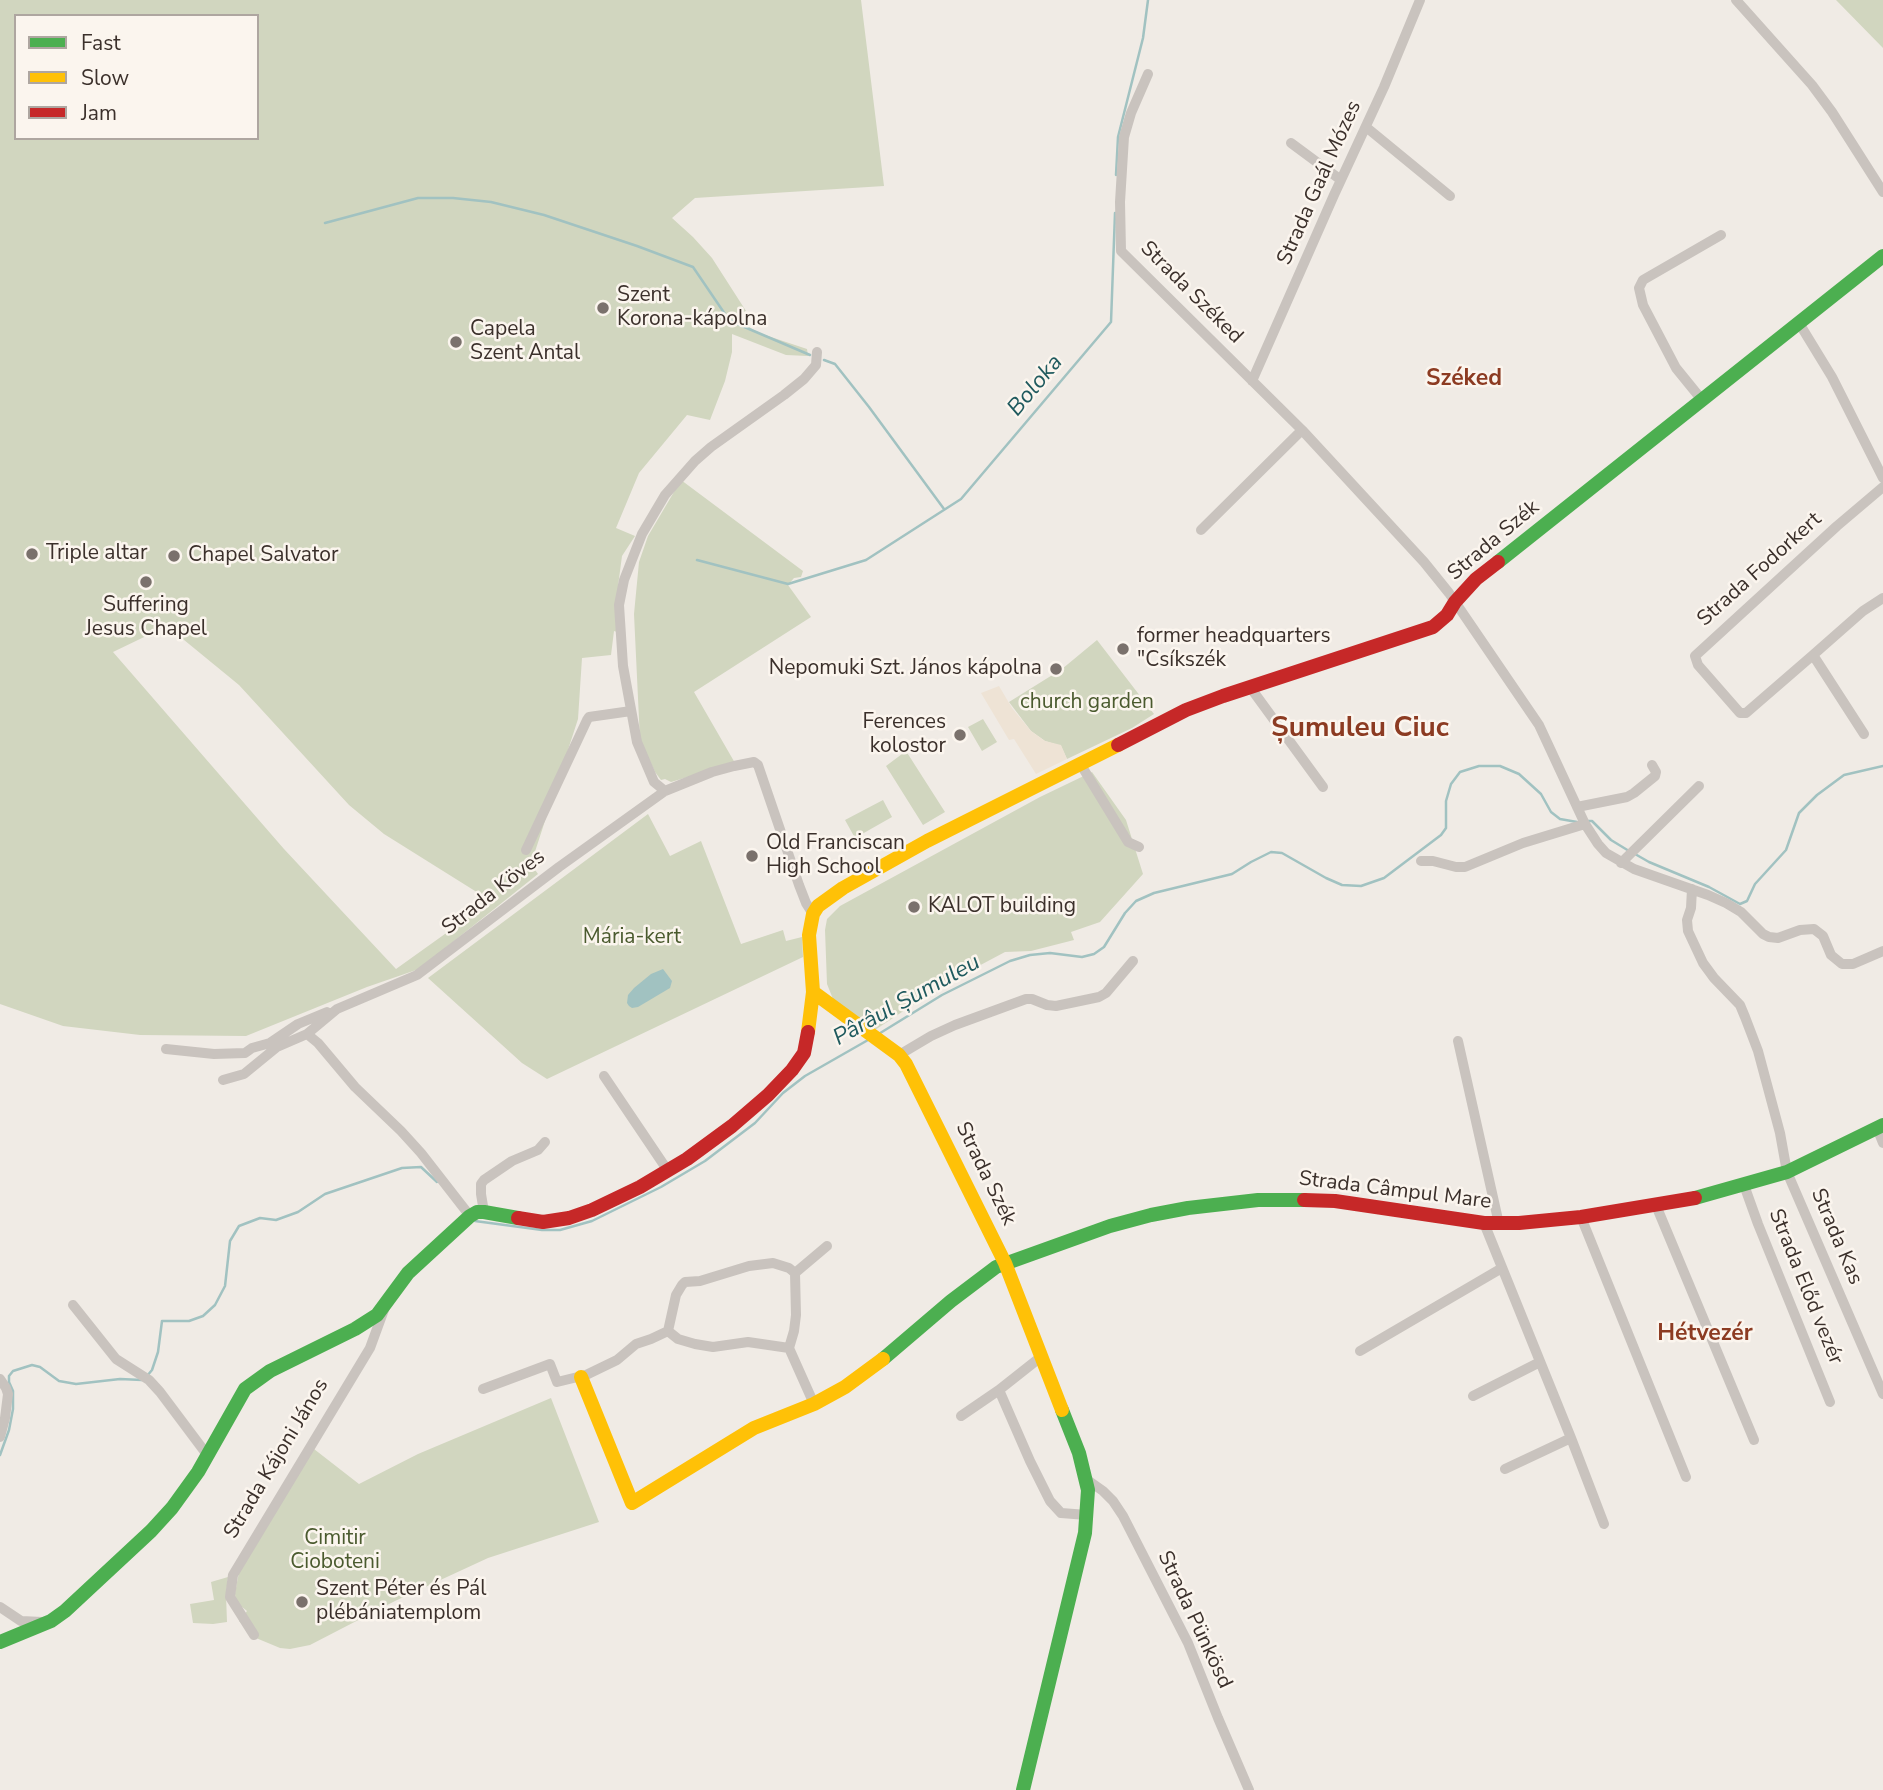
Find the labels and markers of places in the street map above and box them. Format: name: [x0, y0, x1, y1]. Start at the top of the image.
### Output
place label: Szent Korona-kápolna: [617, 283, 767, 333]
marker: Szent Korona-kápolna: [595, 300, 611, 316]
place label: Capela Szent Antal: [470, 317, 580, 367]
marker: Capela Szent Antal: [448, 334, 464, 350]
place label: Triple altar: [46, 541, 148, 567]
place label: Chapel Salvator: [188, 543, 338, 569]
marker: Triple altar: [24, 546, 40, 562]
marker: Chapel Salvator: [166, 548, 182, 564]
marker: Suffering Jesus Chapel: [138, 574, 154, 590]
place label: Suffering Jesus Chapel: [85, 593, 207, 643]
place label: former headquarters "Csíkszék: [1137, 624, 1331, 674]
marker: former headquarters "Csíkszék: [1115, 641, 1131, 657]
place label: Nepomuki Szt. János kápolna: [769, 656, 1042, 682]
marker: Nepomuki Szt. János kápolna: [1048, 661, 1064, 677]
place label: Ferences kolostor: [862, 710, 946, 760]
marker: Ferences kolostor: [952, 727, 968, 743]
place label: Old Franciscan High School: [766, 831, 905, 881]
marker: Old Franciscan High School: [744, 848, 760, 864]
place label: KALOT building: [928, 894, 1076, 920]
marker: KALOT building: [906, 899, 922, 915]
place label: Szent Péter és Pál plébániatemplom: [316, 1577, 486, 1627]
marker: Szent Péter és Pál plébániatemplom: [294, 1594, 310, 1610]

